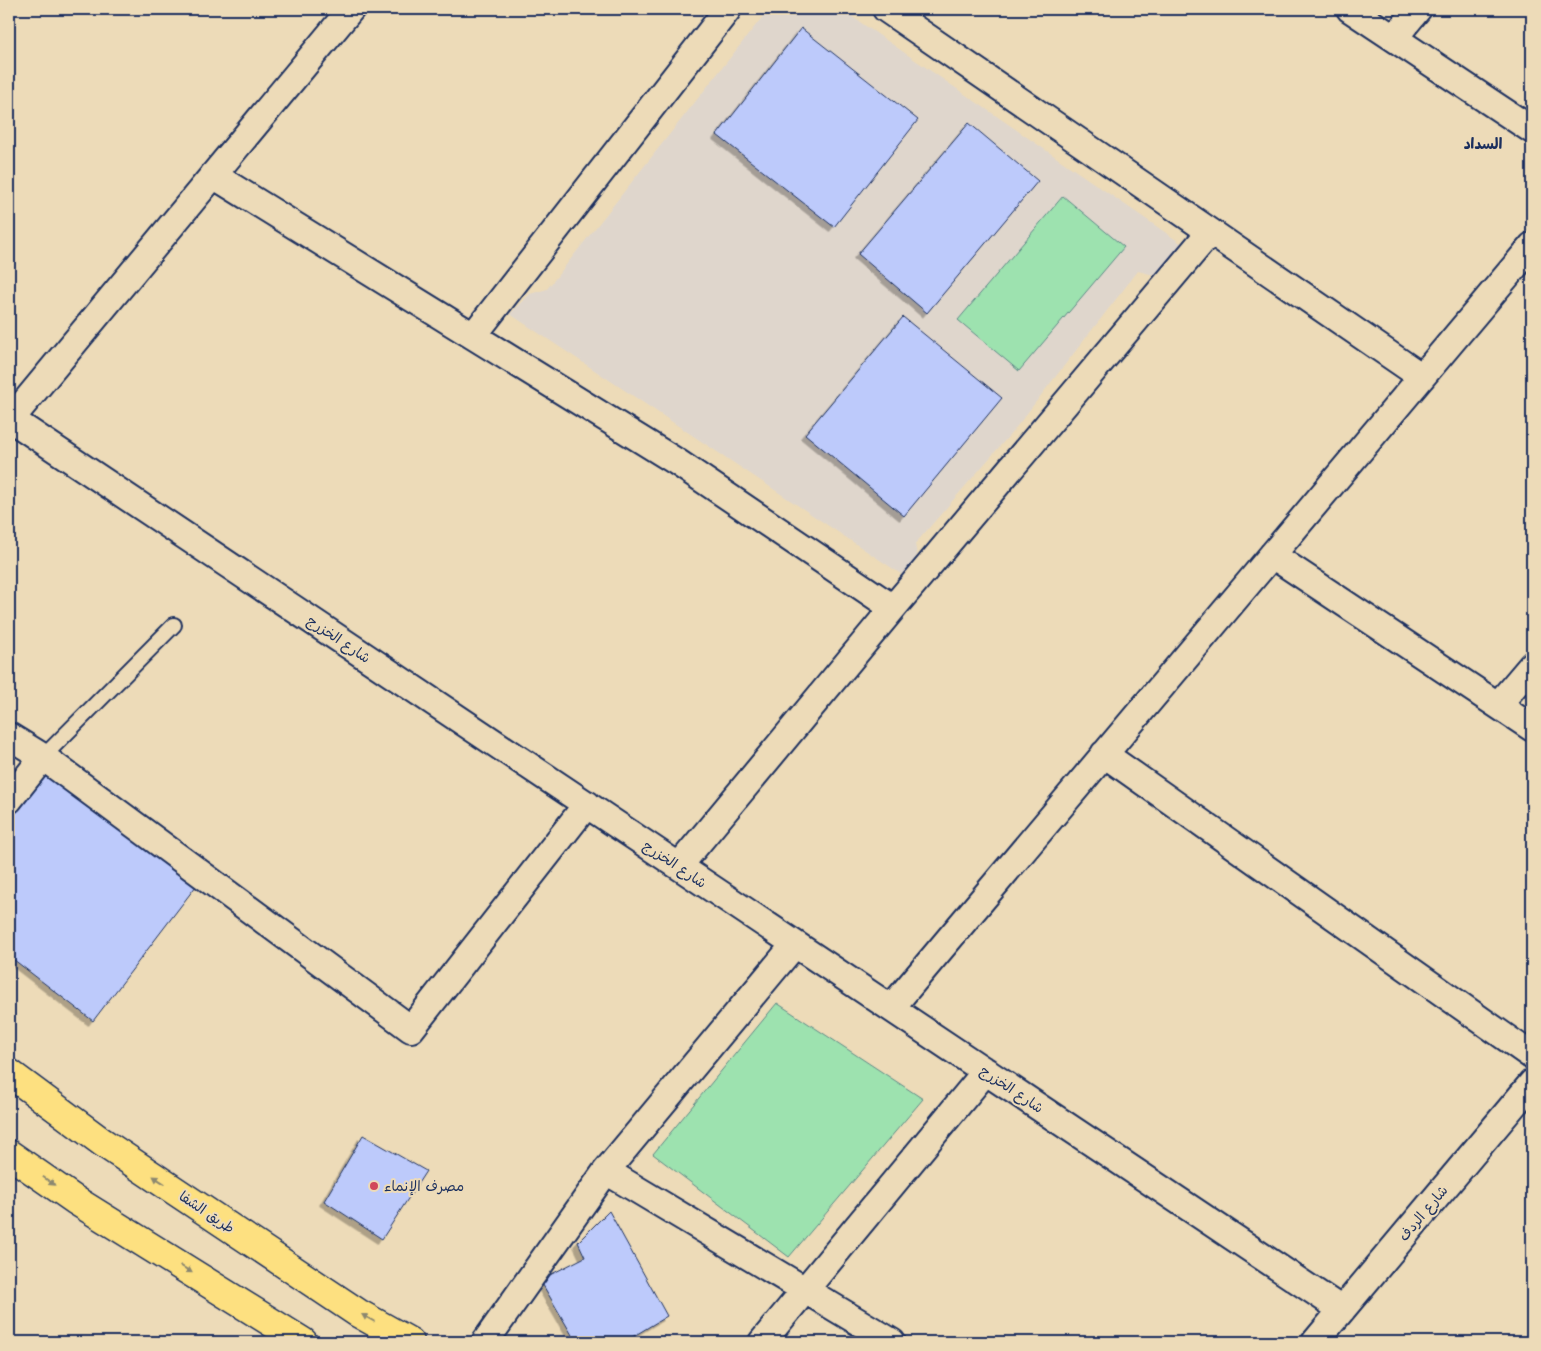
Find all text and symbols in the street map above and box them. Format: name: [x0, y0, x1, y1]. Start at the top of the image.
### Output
district label: السداد: [1464, 134, 1502, 154]
street label: شارع الخزرج: [303, 611, 374, 668]
street label: شارع الخزرج: [639, 836, 710, 893]
street label: شارع الخزرج: [976, 1061, 1047, 1118]
one-way arrow: [153, 1175, 166, 1185]
one-way arrow: [42, 1176, 56, 1186]
place label: مصرف الإنماء: [384, 1177, 464, 1196]
marker: مصرف الإنماء: [368, 1180, 380, 1192]
street label: شارع الردف: [1395, 1182, 1452, 1245]
street label: طريق الشفا: [176, 1187, 238, 1237]
one-way arrow: [179, 1264, 192, 1274]
one-way arrow: [361, 1314, 375, 1323]

